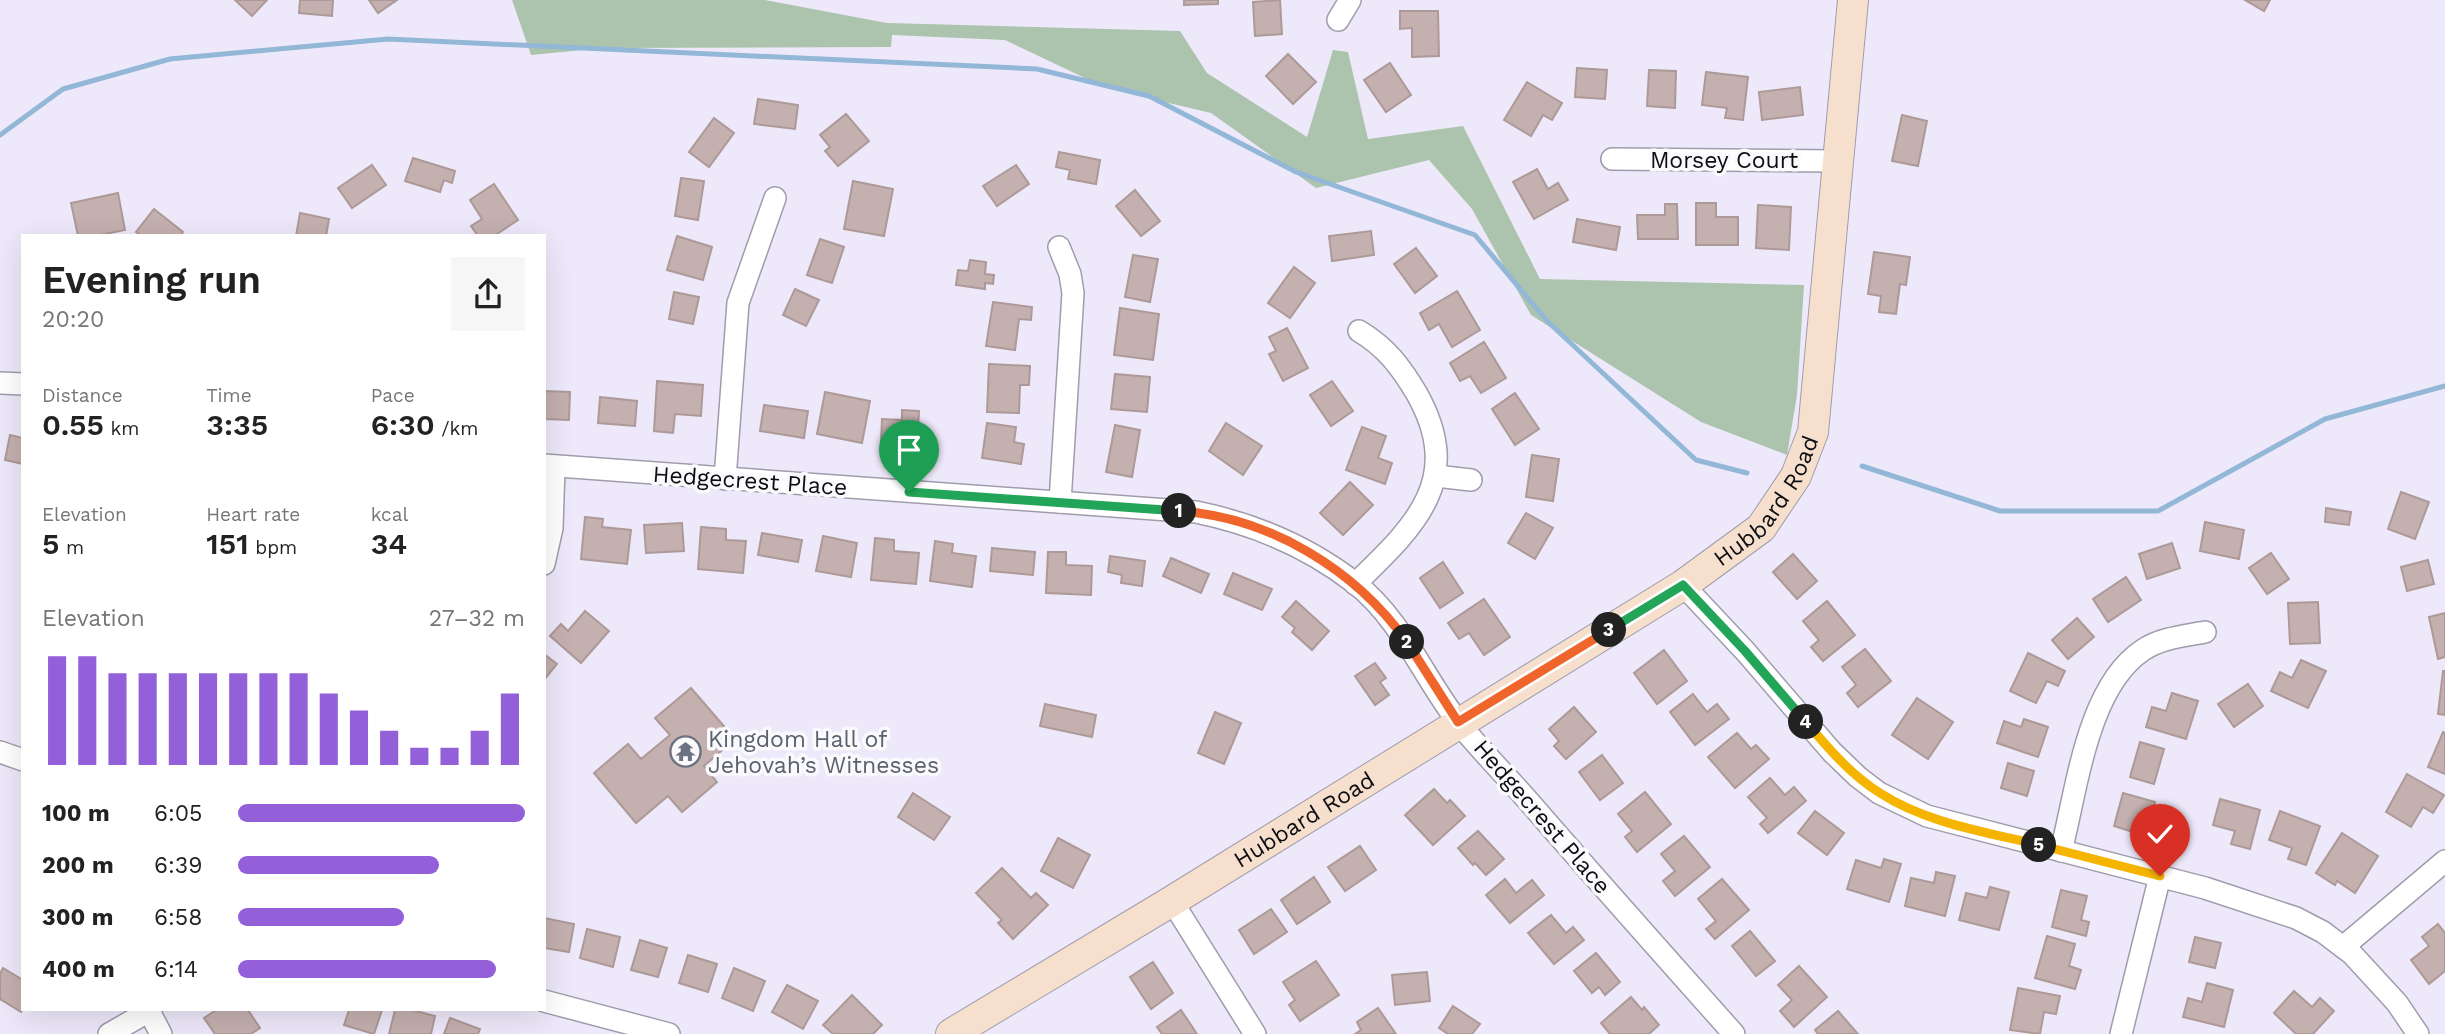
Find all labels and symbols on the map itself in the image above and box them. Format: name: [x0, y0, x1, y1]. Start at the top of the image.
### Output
street label: Morsey Court: [1650, 147, 1798, 174]
pin: [879, 420, 939, 492]
street label: Hubbard Road: [1708, 432, 1824, 572]
street label: Hedgecrest Place: [652, 461, 848, 501]
pin: 1: [1162, 494, 1196, 528]
pin: 3: [1592, 612, 1626, 648]
pin: 2: [1390, 624, 1424, 660]
pin: 4: [1788, 704, 1824, 740]
place label: Kingdom Hall of Jehovah’s Witnesses: [708, 726, 939, 779]
temple icon: Kingdom Hall of Jehovah’s Witnesses: [668, 735, 702, 769]
street label: Hedgecrest Place: [1468, 735, 1616, 899]
street label: Hubbard Road: [1229, 766, 1379, 873]
pin: [2130, 804, 2190, 876]
pin: 5: [2022, 828, 2056, 862]

